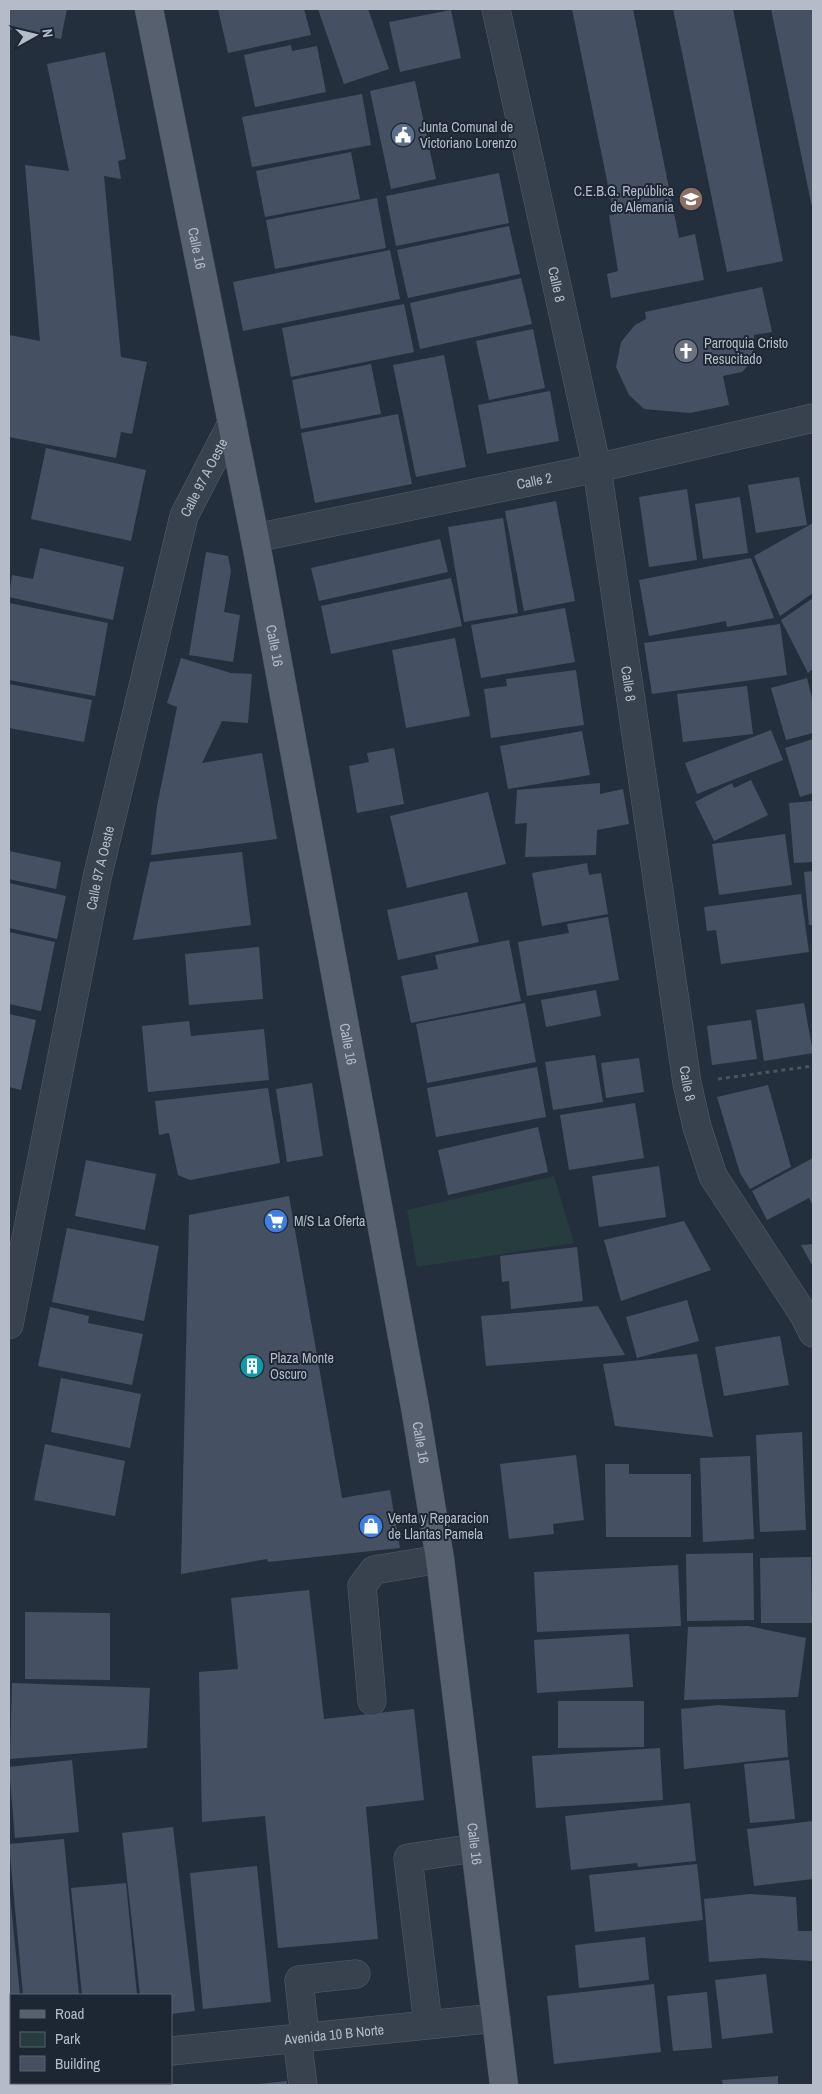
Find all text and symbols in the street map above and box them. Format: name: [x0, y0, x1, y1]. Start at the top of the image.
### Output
north arrow: [10, 10, 60, 60]
text: N: [38, 28, 57, 39]
place label: Junta Comunal de Victoriano Lorenzo: [420, 118, 517, 152]
public building icon: Junta Comunal de Victoriano Lorenzo: [390, 122, 416, 148]
place label: C.E.B.G. República de Alemania: [574, 182, 675, 216]
school or university icon: C.E.B.G. República de Alemania: [678, 186, 704, 212]
street label: Calle 16: [184, 226, 210, 271]
street label: Calle 8: [544, 265, 569, 304]
place label: Parroquia Cristo Resucitado: [704, 334, 788, 368]
church icon: Parroquia Cristo Resucitado: [673, 338, 699, 364]
street label: Calle 97 A Oeste: [176, 436, 231, 520]
street label: Calle 2: [515, 468, 554, 493]
street label: Calle 16: [262, 623, 287, 668]
street label: Calle 8: [617, 665, 640, 703]
street label: Calle 97 A Oeste: [82, 824, 118, 912]
street label: Calle 16: [335, 1022, 361, 1066]
street label: Calle 8: [676, 1064, 700, 1103]
supermarket icon: M/S La Oferta: [263, 1208, 289, 1234]
place label: M/S La Oferta: [294, 1212, 366, 1230]
place label: Plaza Monte Oscuro: [270, 1349, 334, 1383]
building icon: Plaza Monte Oscuro: [239, 1353, 265, 1379]
street label: Calle 16: [409, 1420, 433, 1465]
place label: Venta y Reparacion de Llantas Pamela: [388, 1509, 489, 1543]
shop icon: Venta y Reparacion de Llantas Pamela: [358, 1513, 384, 1539]
street label: Calle 16: [463, 1822, 486, 1866]
legend: [10, 1994, 172, 2084]
text: Road: [55, 2003, 84, 2024]
street label: Avenida 10 B Norte: [282, 2020, 385, 2049]
text: Park: [55, 2028, 81, 2049]
text: Building: [55, 2053, 100, 2074]

